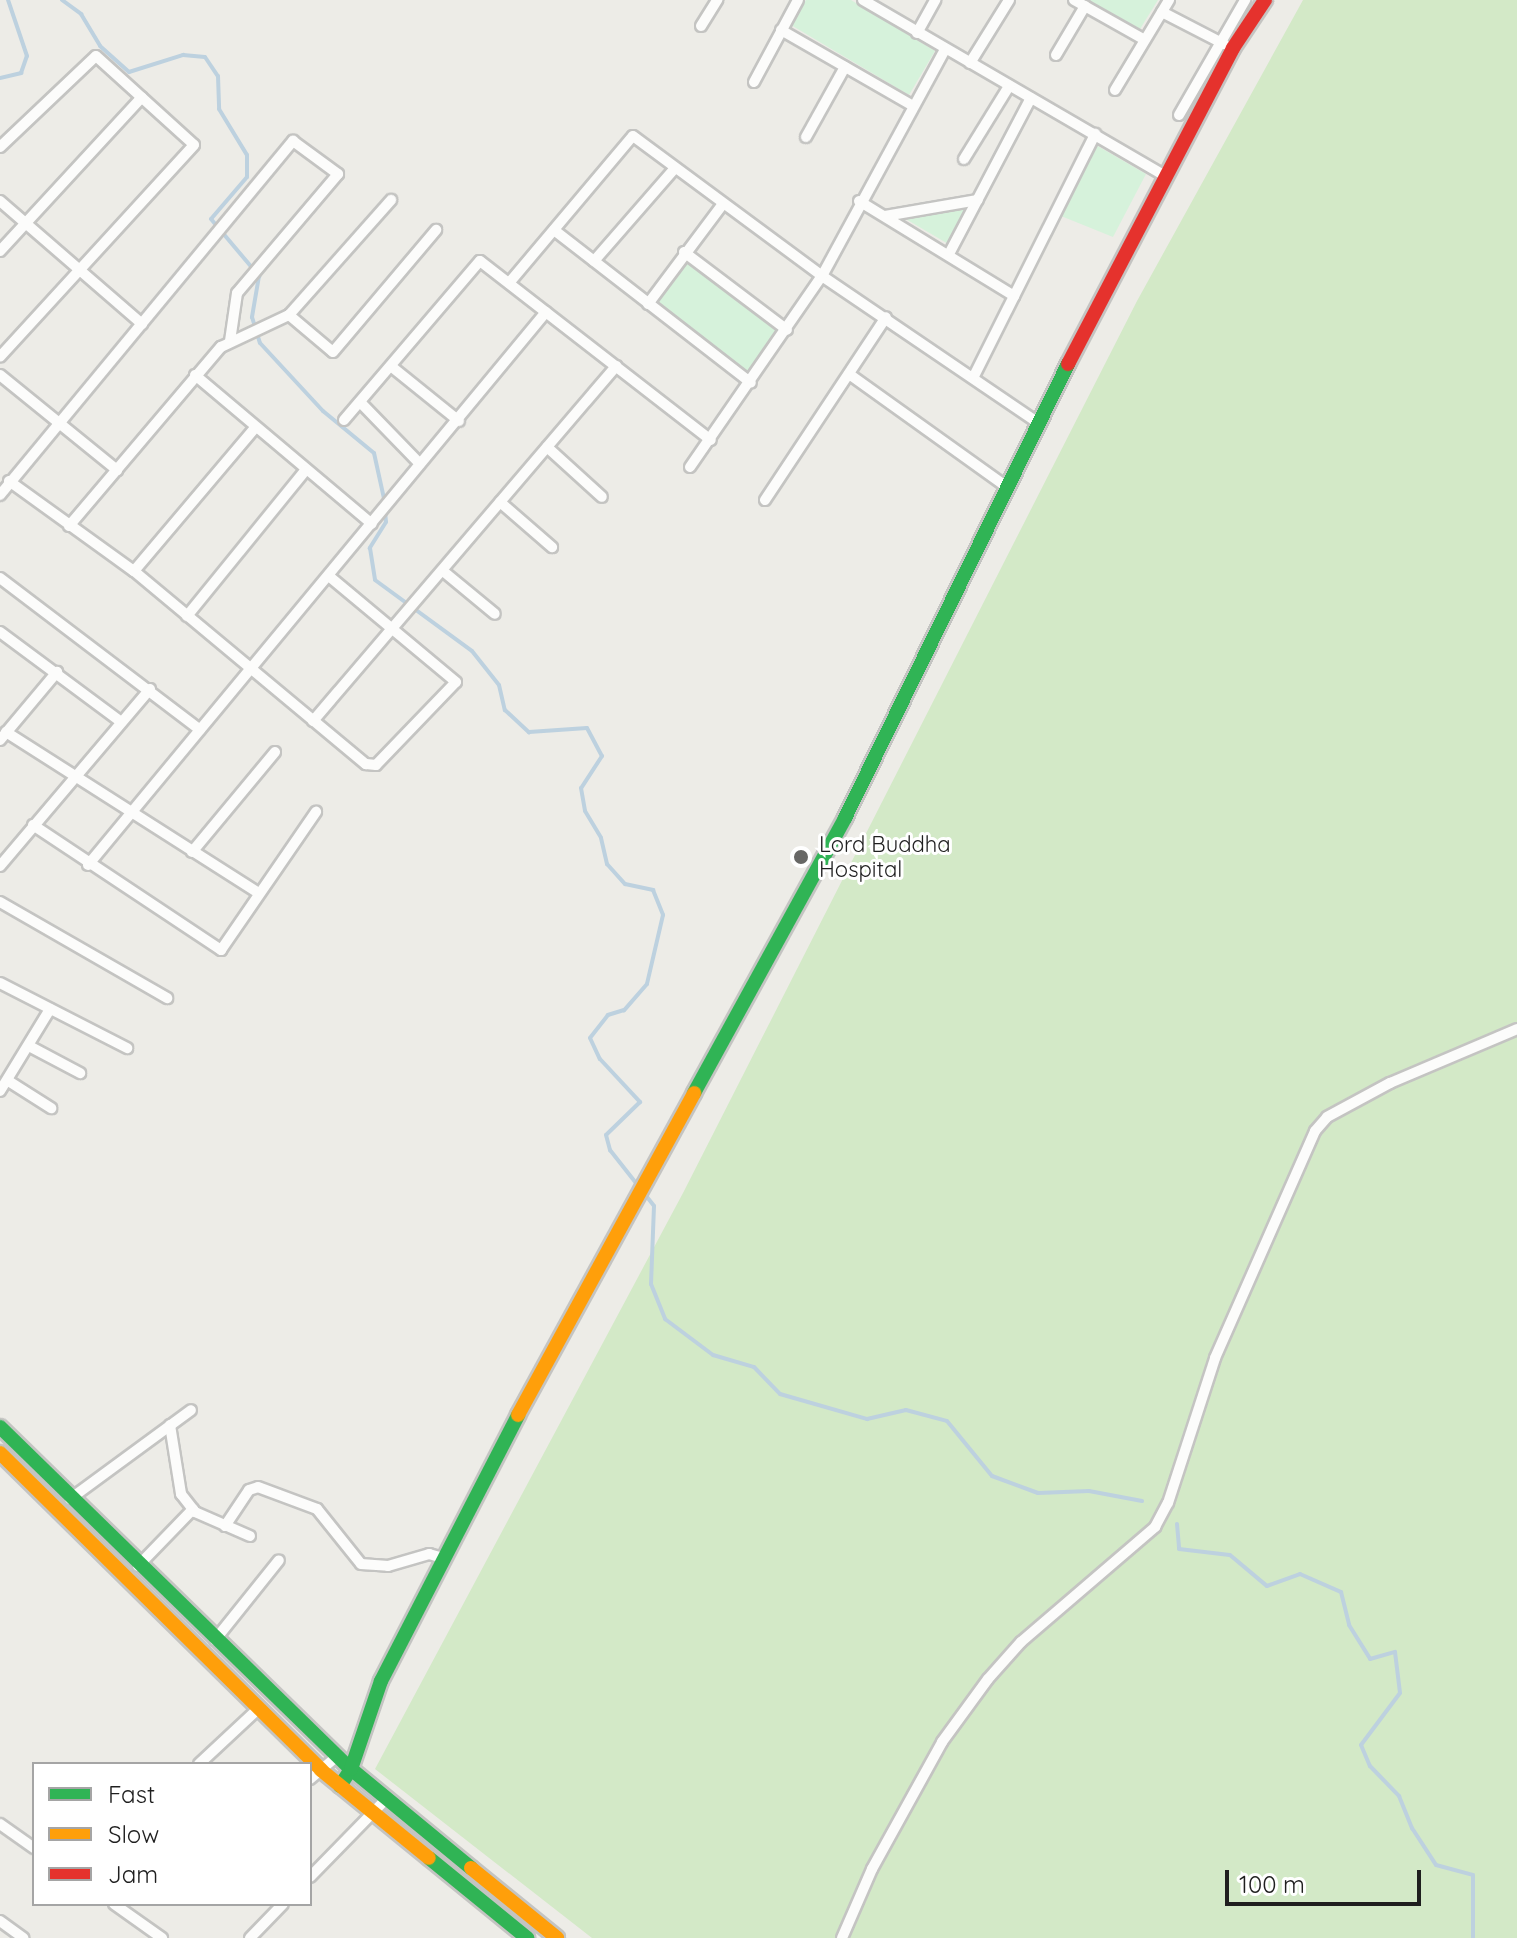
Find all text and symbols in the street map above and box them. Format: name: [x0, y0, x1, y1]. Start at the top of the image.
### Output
place label: Lord Buddha Hospital: [819, 831, 951, 882]
marker: Lord Buddha Hospital: [790, 846, 812, 868]
legend: [32, 1762, 312, 1906]
text: Fast: [108, 1779, 155, 1809]
text: Slow: [108, 1819, 159, 1849]
scale bar: [1229, 1854, 1425, 1904]
text: Jam: [108, 1859, 158, 1889]
text: 100 m: [1239, 1869, 1305, 1899]

